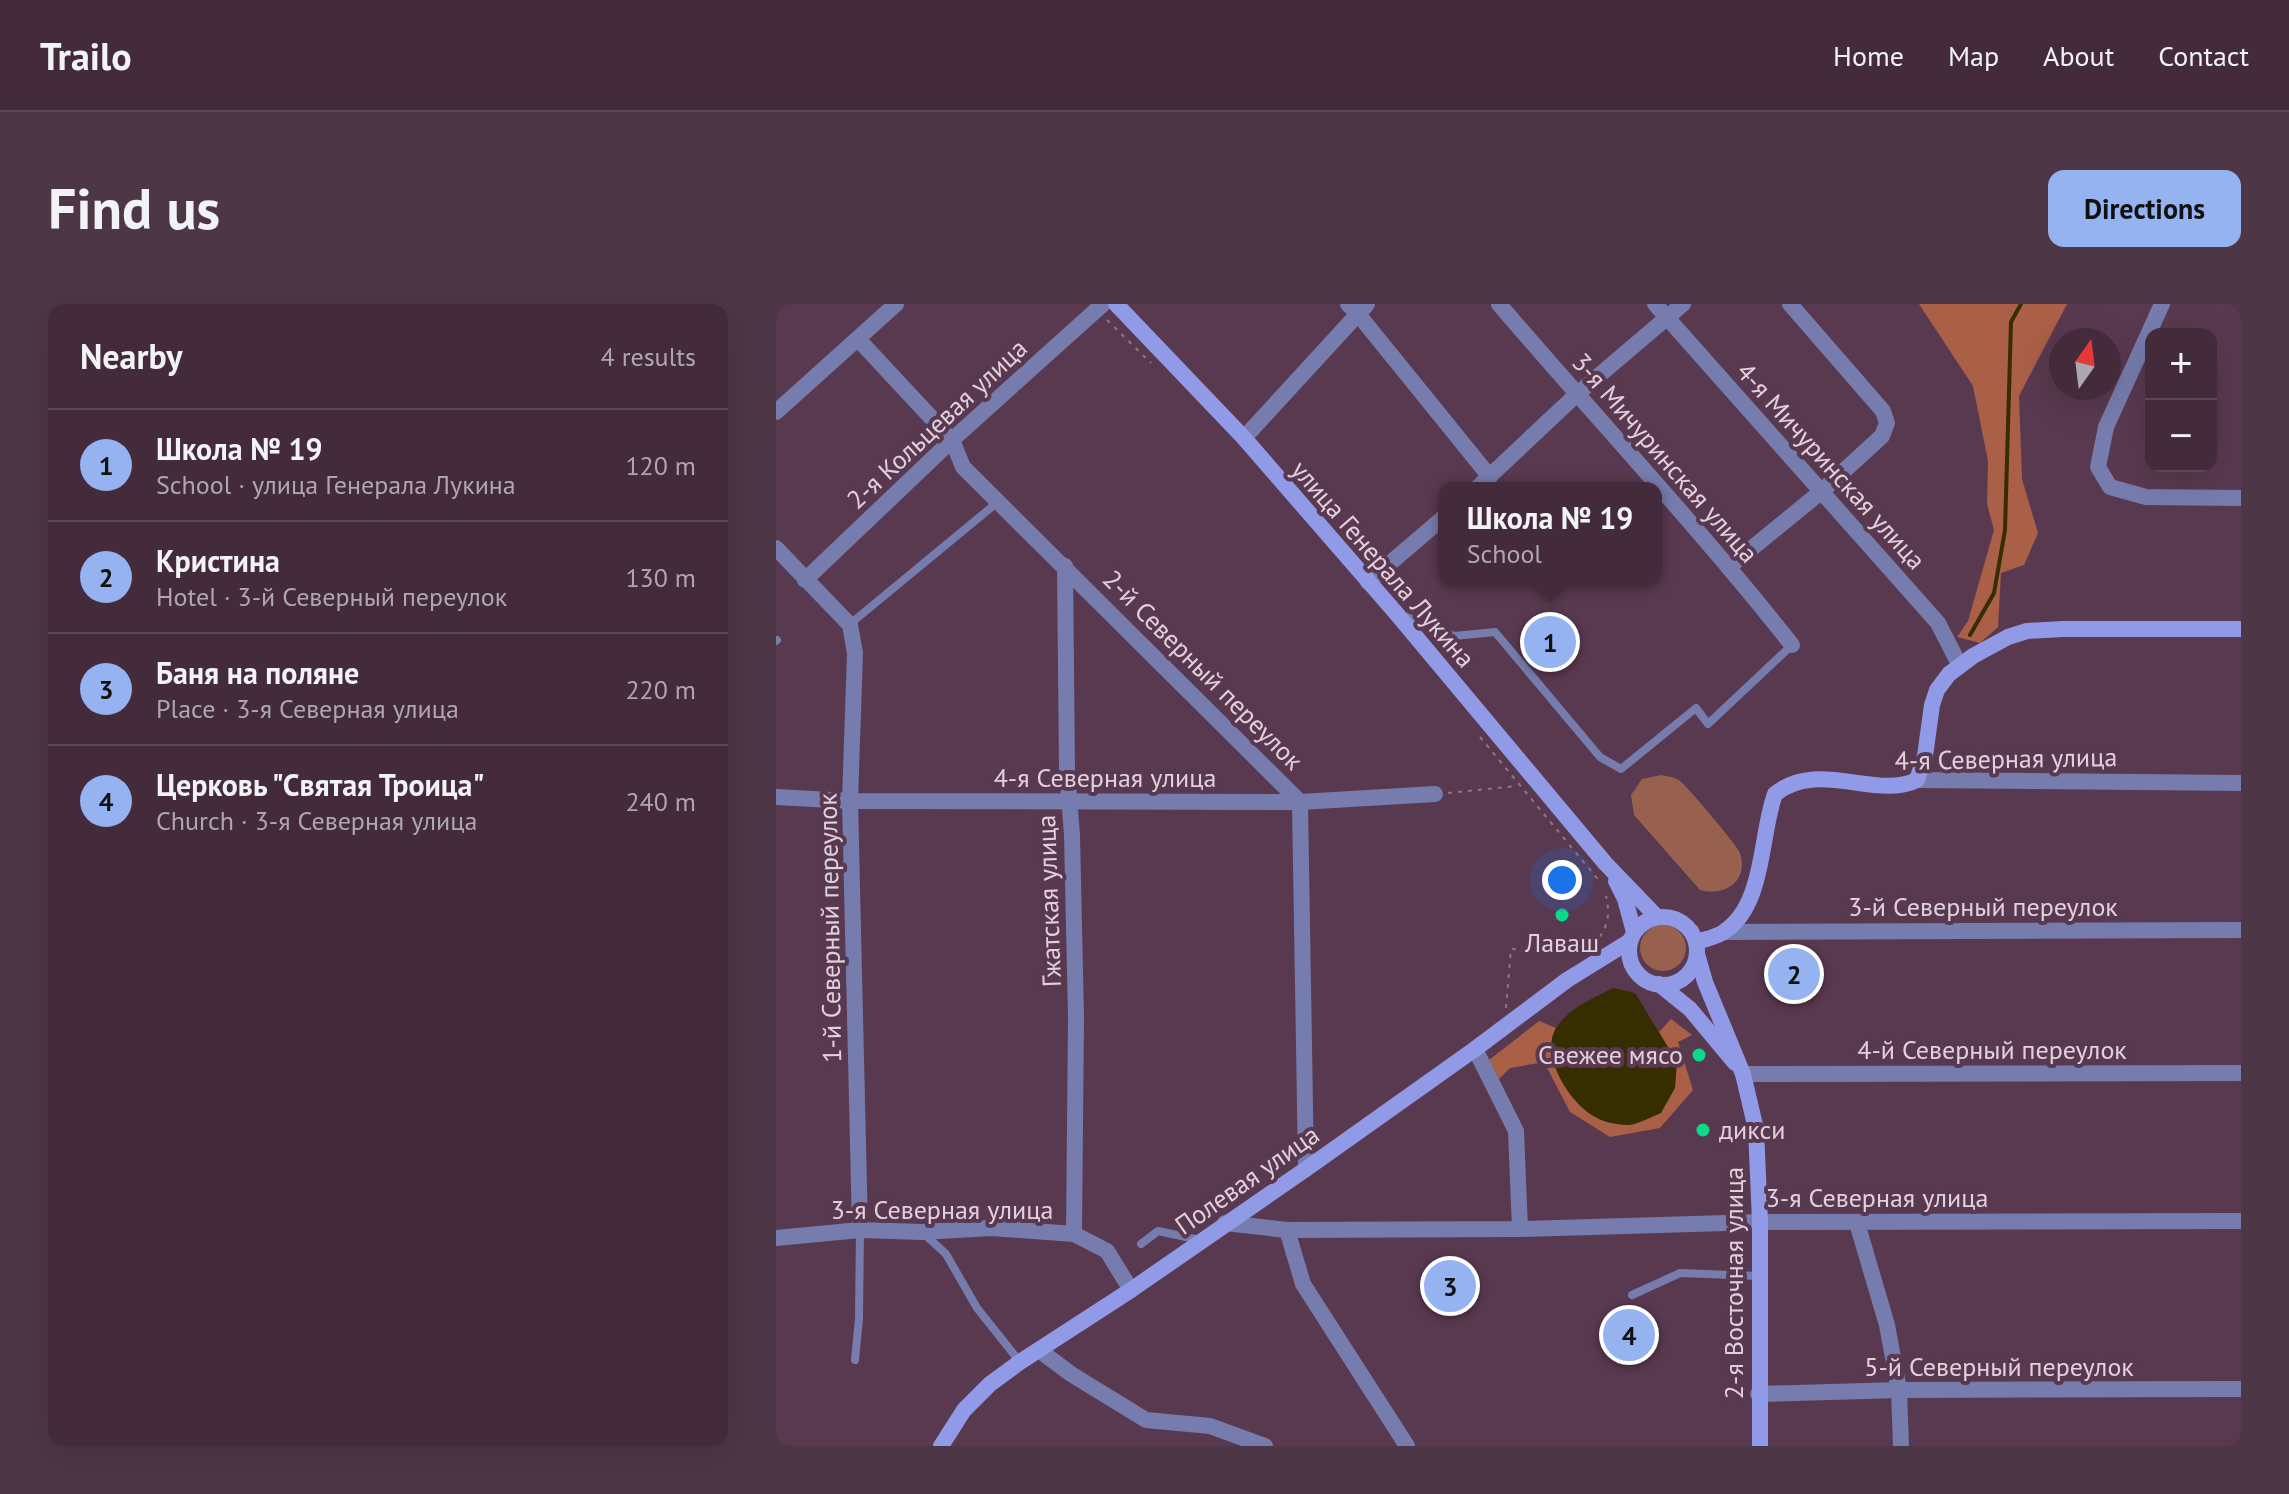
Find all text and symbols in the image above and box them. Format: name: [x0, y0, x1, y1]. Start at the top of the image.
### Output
text: Trailo: [40, 31, 132, 80]
text: Home: [1833, 37, 1904, 74]
text: Map: [1948, 37, 1999, 74]
text: About: [2043, 37, 2114, 74]
text: Contact: [2158, 37, 2249, 74]
button: Directions: [2048, 170, 2241, 247]
text: Find us: [48, 172, 220, 244]
north arrow: [2049, 328, 2121, 400]
map controls: [2145, 328, 2217, 472]
button: +: [2145, 328, 2217, 400]
street label: 2-я Кольцевая улица: [840, 332, 1034, 516]
text: Nearby: [80, 334, 182, 378]
text: 4 results: [601, 340, 696, 373]
street label: 3-я Мичуринская улица: [1565, 346, 1766, 569]
street label: 4-я Мичуринская улица: [1730, 355, 1933, 576]
button: −: [2145, 400, 2217, 472]
text: Школа № 19: [156, 429, 323, 468]
text: 1: [99, 449, 113, 482]
text: 120 m: [625, 449, 696, 482]
street label: улица Генерала Лукина: [1284, 453, 1482, 674]
text: School · улица Генерала Лукина: [156, 468, 516, 501]
popup: [1438, 482, 1662, 586]
text: Школа № 19: [1467, 498, 1633, 537]
text: School: [1467, 537, 1542, 570]
text: Кристина: [156, 541, 280, 580]
text: 2: [99, 561, 113, 594]
text: 130 m: [625, 561, 696, 594]
street label: 2-й Северный переулок: [1096, 563, 1311, 777]
text: Hotel · 3-й Северный переулок: [156, 580, 507, 613]
pin: 1: [1524, 612, 1576, 672]
text: Баня на поляне: [156, 653, 359, 692]
text: 3: [99, 673, 113, 706]
text: 220 m: [625, 673, 696, 706]
text: Place · 3-я Северная улица: [156, 692, 459, 725]
street label: 4-я Северная улица: [1894, 740, 2118, 777]
street label: 4-я Северная улица: [994, 761, 1216, 794]
text: Церковь "Святая Троица": [156, 765, 485, 804]
text: 4: [99, 785, 113, 818]
text: 240 m: [625, 785, 696, 818]
street label: 1-й Северный переулок: [811, 792, 848, 1063]
text: Church · 3-я Северная улица: [156, 804, 477, 837]
street label: Гжатская улица: [1029, 814, 1068, 988]
your location: [1542, 860, 1582, 900]
street label: 3-й Северный переулок: [1848, 890, 2118, 923]
marker: Лаваш: [1553, 906, 1571, 924]
place label: Лаваш: [1524, 926, 1599, 959]
pin: 2: [1768, 944, 1820, 1004]
street label: 4-й Северный переулок: [1857, 1033, 2127, 1066]
place label: Свежее мясо: [1538, 1038, 1683, 1071]
marker: Свежее мясо: [1690, 1046, 1708, 1064]
place label: дикси: [1719, 1113, 1785, 1146]
street label: Полевая улица: [1168, 1118, 1325, 1241]
marker: дикси: [1694, 1121, 1712, 1139]
street label: 2-я Восточная улица: [1717, 1167, 1750, 1399]
street label: 3-я Северная улица: [1766, 1181, 1988, 1214]
street label: 3-я Северная улица: [831, 1193, 1053, 1226]
pin: 3: [1424, 1256, 1476, 1316]
pin: 4: [1603, 1305, 1655, 1365]
street label: 5-й Северный переулок: [1864, 1350, 2134, 1383]

